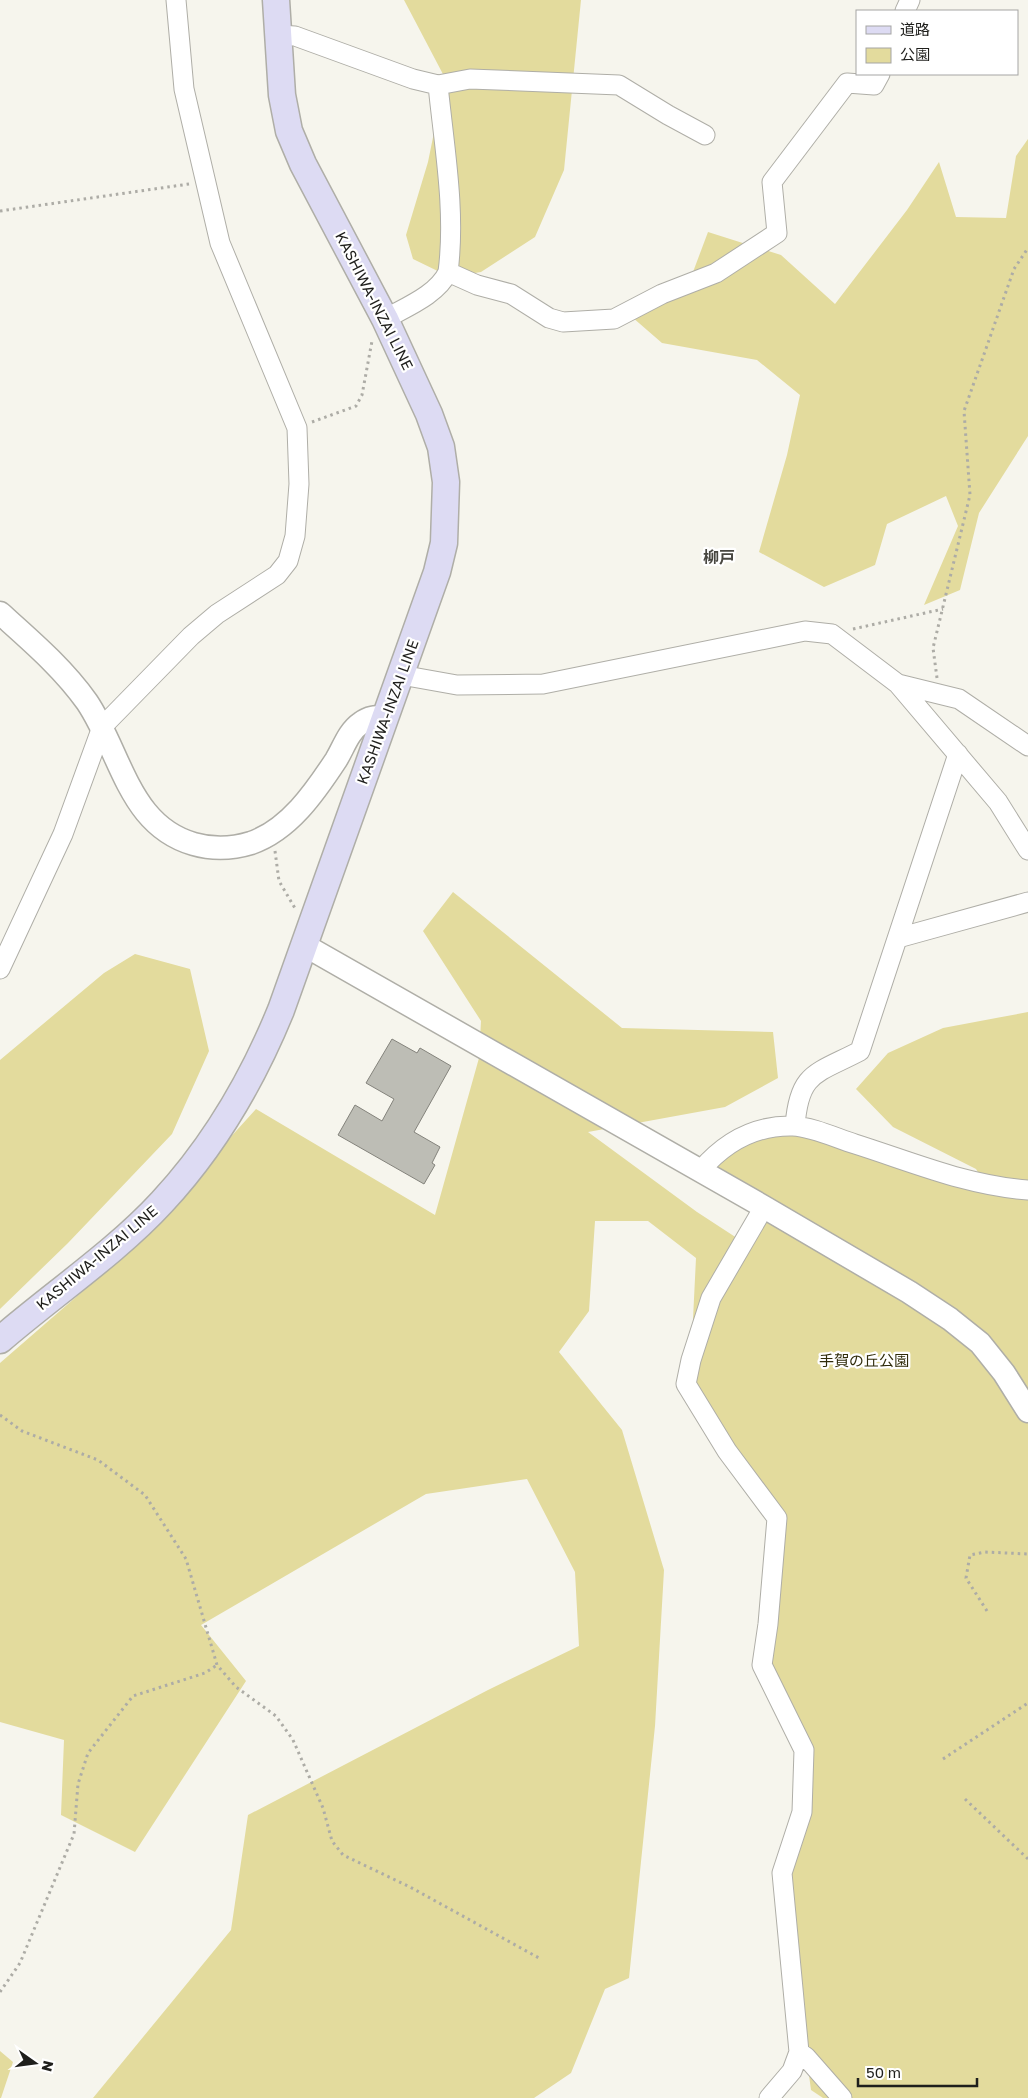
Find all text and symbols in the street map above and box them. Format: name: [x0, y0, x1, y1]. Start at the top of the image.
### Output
legend: [856, 10, 1018, 75]
text: 道路: [900, 20, 930, 38]
text: 公園: [900, 45, 930, 63]
street label: KASHIWA-INZAI LINE: [332, 228, 418, 373]
district label: 柳戸: [703, 547, 735, 567]
street label: KASHIWA-INZAI LINE: [352, 637, 422, 787]
street label: KASHIWA-INZAI LINE: [32, 1201, 161, 1313]
park label: 手賀の丘公園: [819, 1351, 909, 1369]
north arrow: [10, 2038, 60, 2088]
scale bar: [858, 2056, 977, 2088]
text: N: [39, 2059, 58, 2073]
text: 50 m: [866, 2063, 901, 2081]

